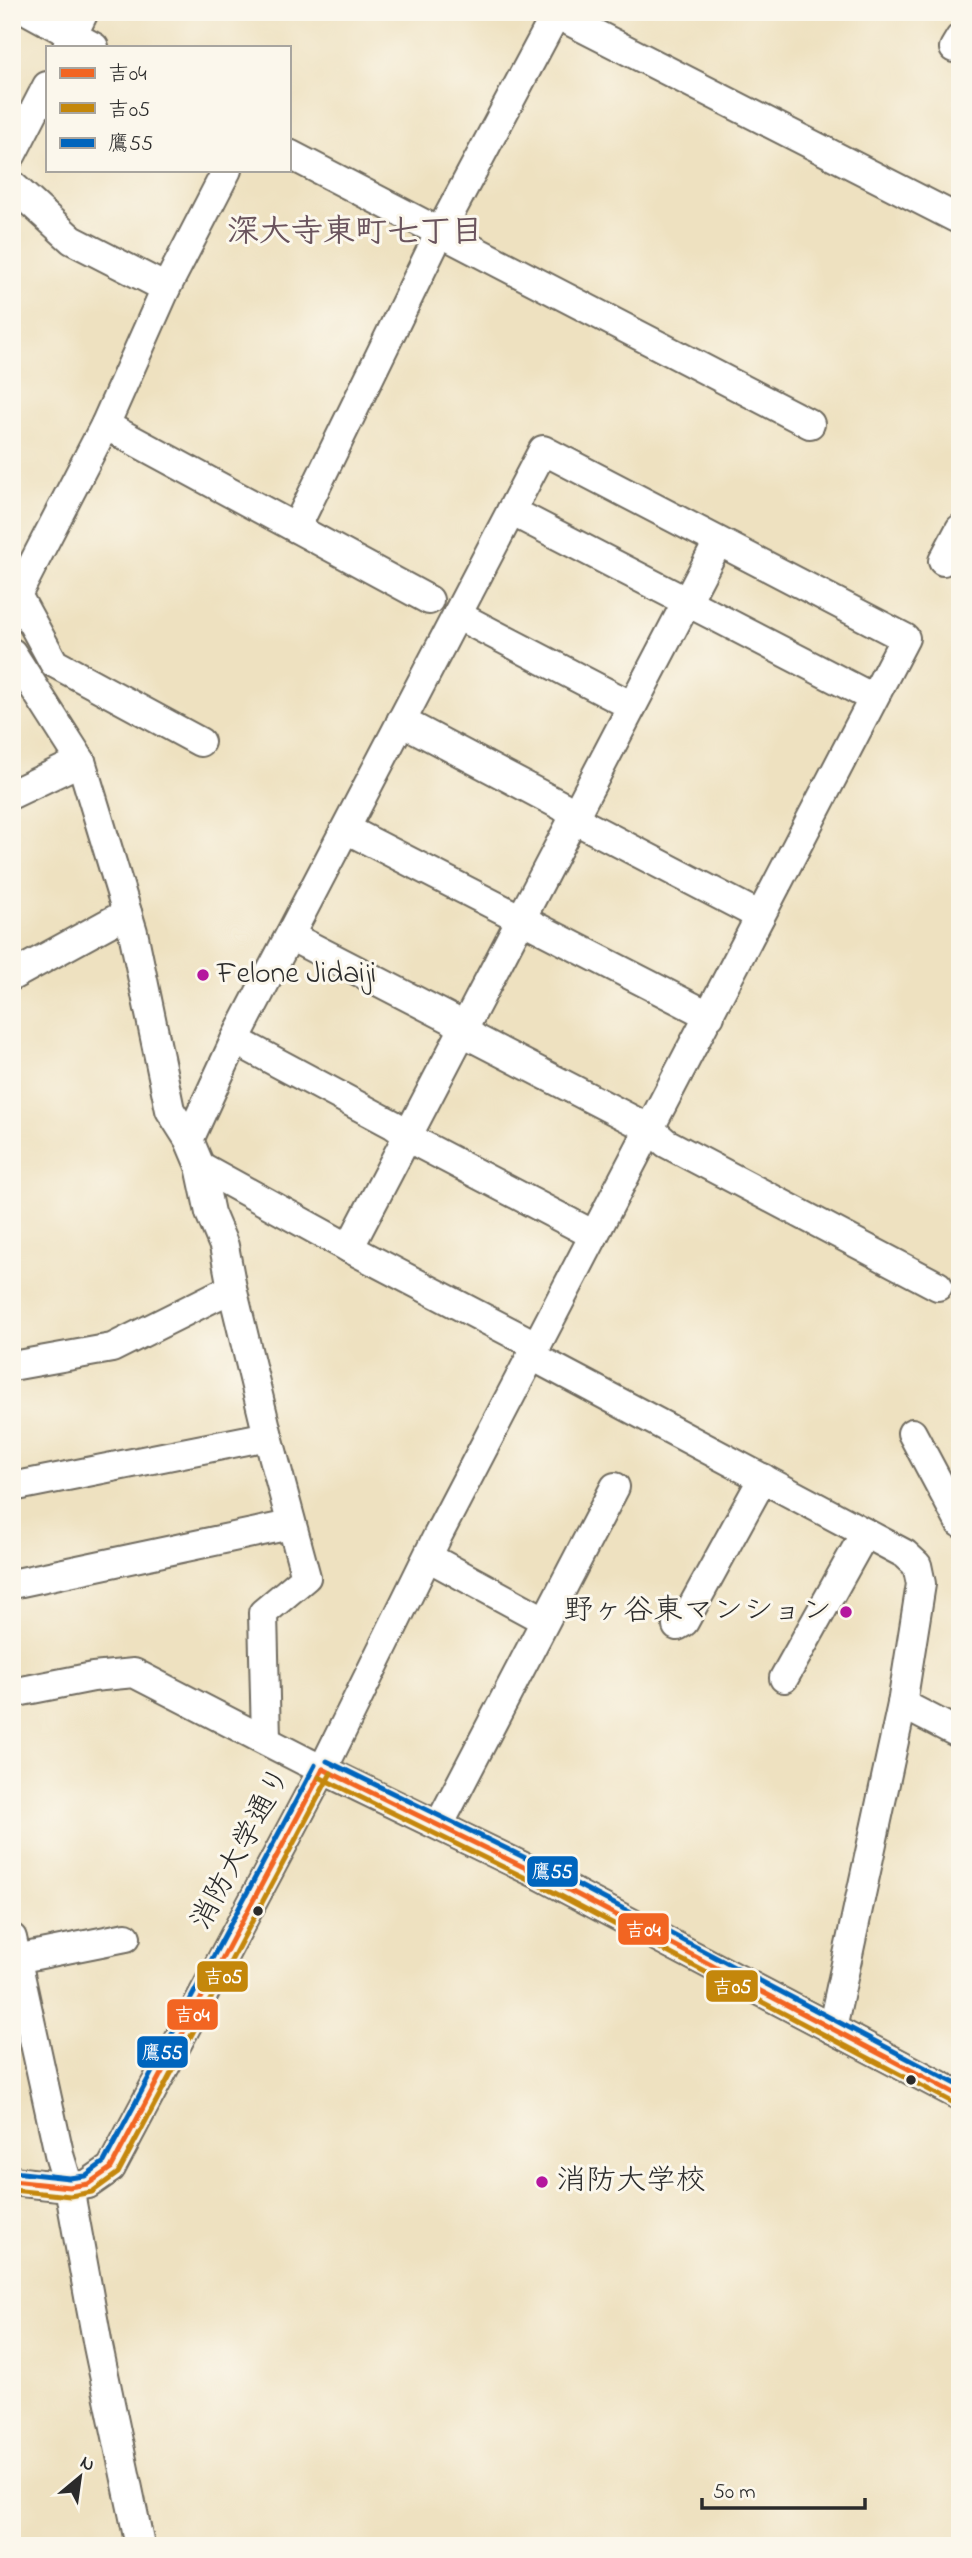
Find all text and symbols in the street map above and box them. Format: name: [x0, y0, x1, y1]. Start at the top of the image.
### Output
legend: [46, 46, 290, 172]
text: 吉04: [108, 60, 147, 90]
text: 吉05: [108, 96, 150, 126]
text: 鷹55: [108, 130, 153, 160]
district label: 深大寺東町七丁目: [227, 210, 483, 257]
place label: Felone Jidaiji: [216, 953, 376, 997]
marker: Felone Jidaiji: [195, 967, 211, 983]
place label: 野ヶ谷東マンション: [563, 1590, 832, 1634]
marker: 野ヶ谷東マンション: [838, 1604, 854, 1620]
street label: 消防大学通り: [180, 1759, 304, 1939]
line badge: 鷹55: [526, 1855, 579, 1888]
text: 鷹55: [532, 1860, 572, 1887]
unlabelled marker: [251, 1904, 265, 1918]
line badge: 吉04: [617, 1912, 670, 1946]
text: 吉04: [625, 1918, 661, 1945]
line badge: 吉05: [196, 1960, 249, 1993]
text: 吉05: [204, 1965, 242, 1992]
line badge: 吉05: [705, 1969, 759, 2003]
text: 吉05: [713, 1975, 751, 2002]
line badge: 吉04: [166, 1998, 219, 2031]
text: 吉04: [174, 2003, 210, 2030]
line badge: 鷹55: [136, 2035, 189, 2069]
text: 鷹55: [142, 2041, 182, 2068]
unlabelled marker: [904, 2073, 918, 2087]
place label: 消防大学校: [556, 2160, 706, 2204]
marker: 消防大学校: [534, 2174, 550, 2190]
north arrow: [46, 2442, 116, 2512]
text: N: [75, 2449, 99, 2479]
scale bar: [702, 2467, 865, 2511]
text: 50 m: [713, 2478, 756, 2508]

